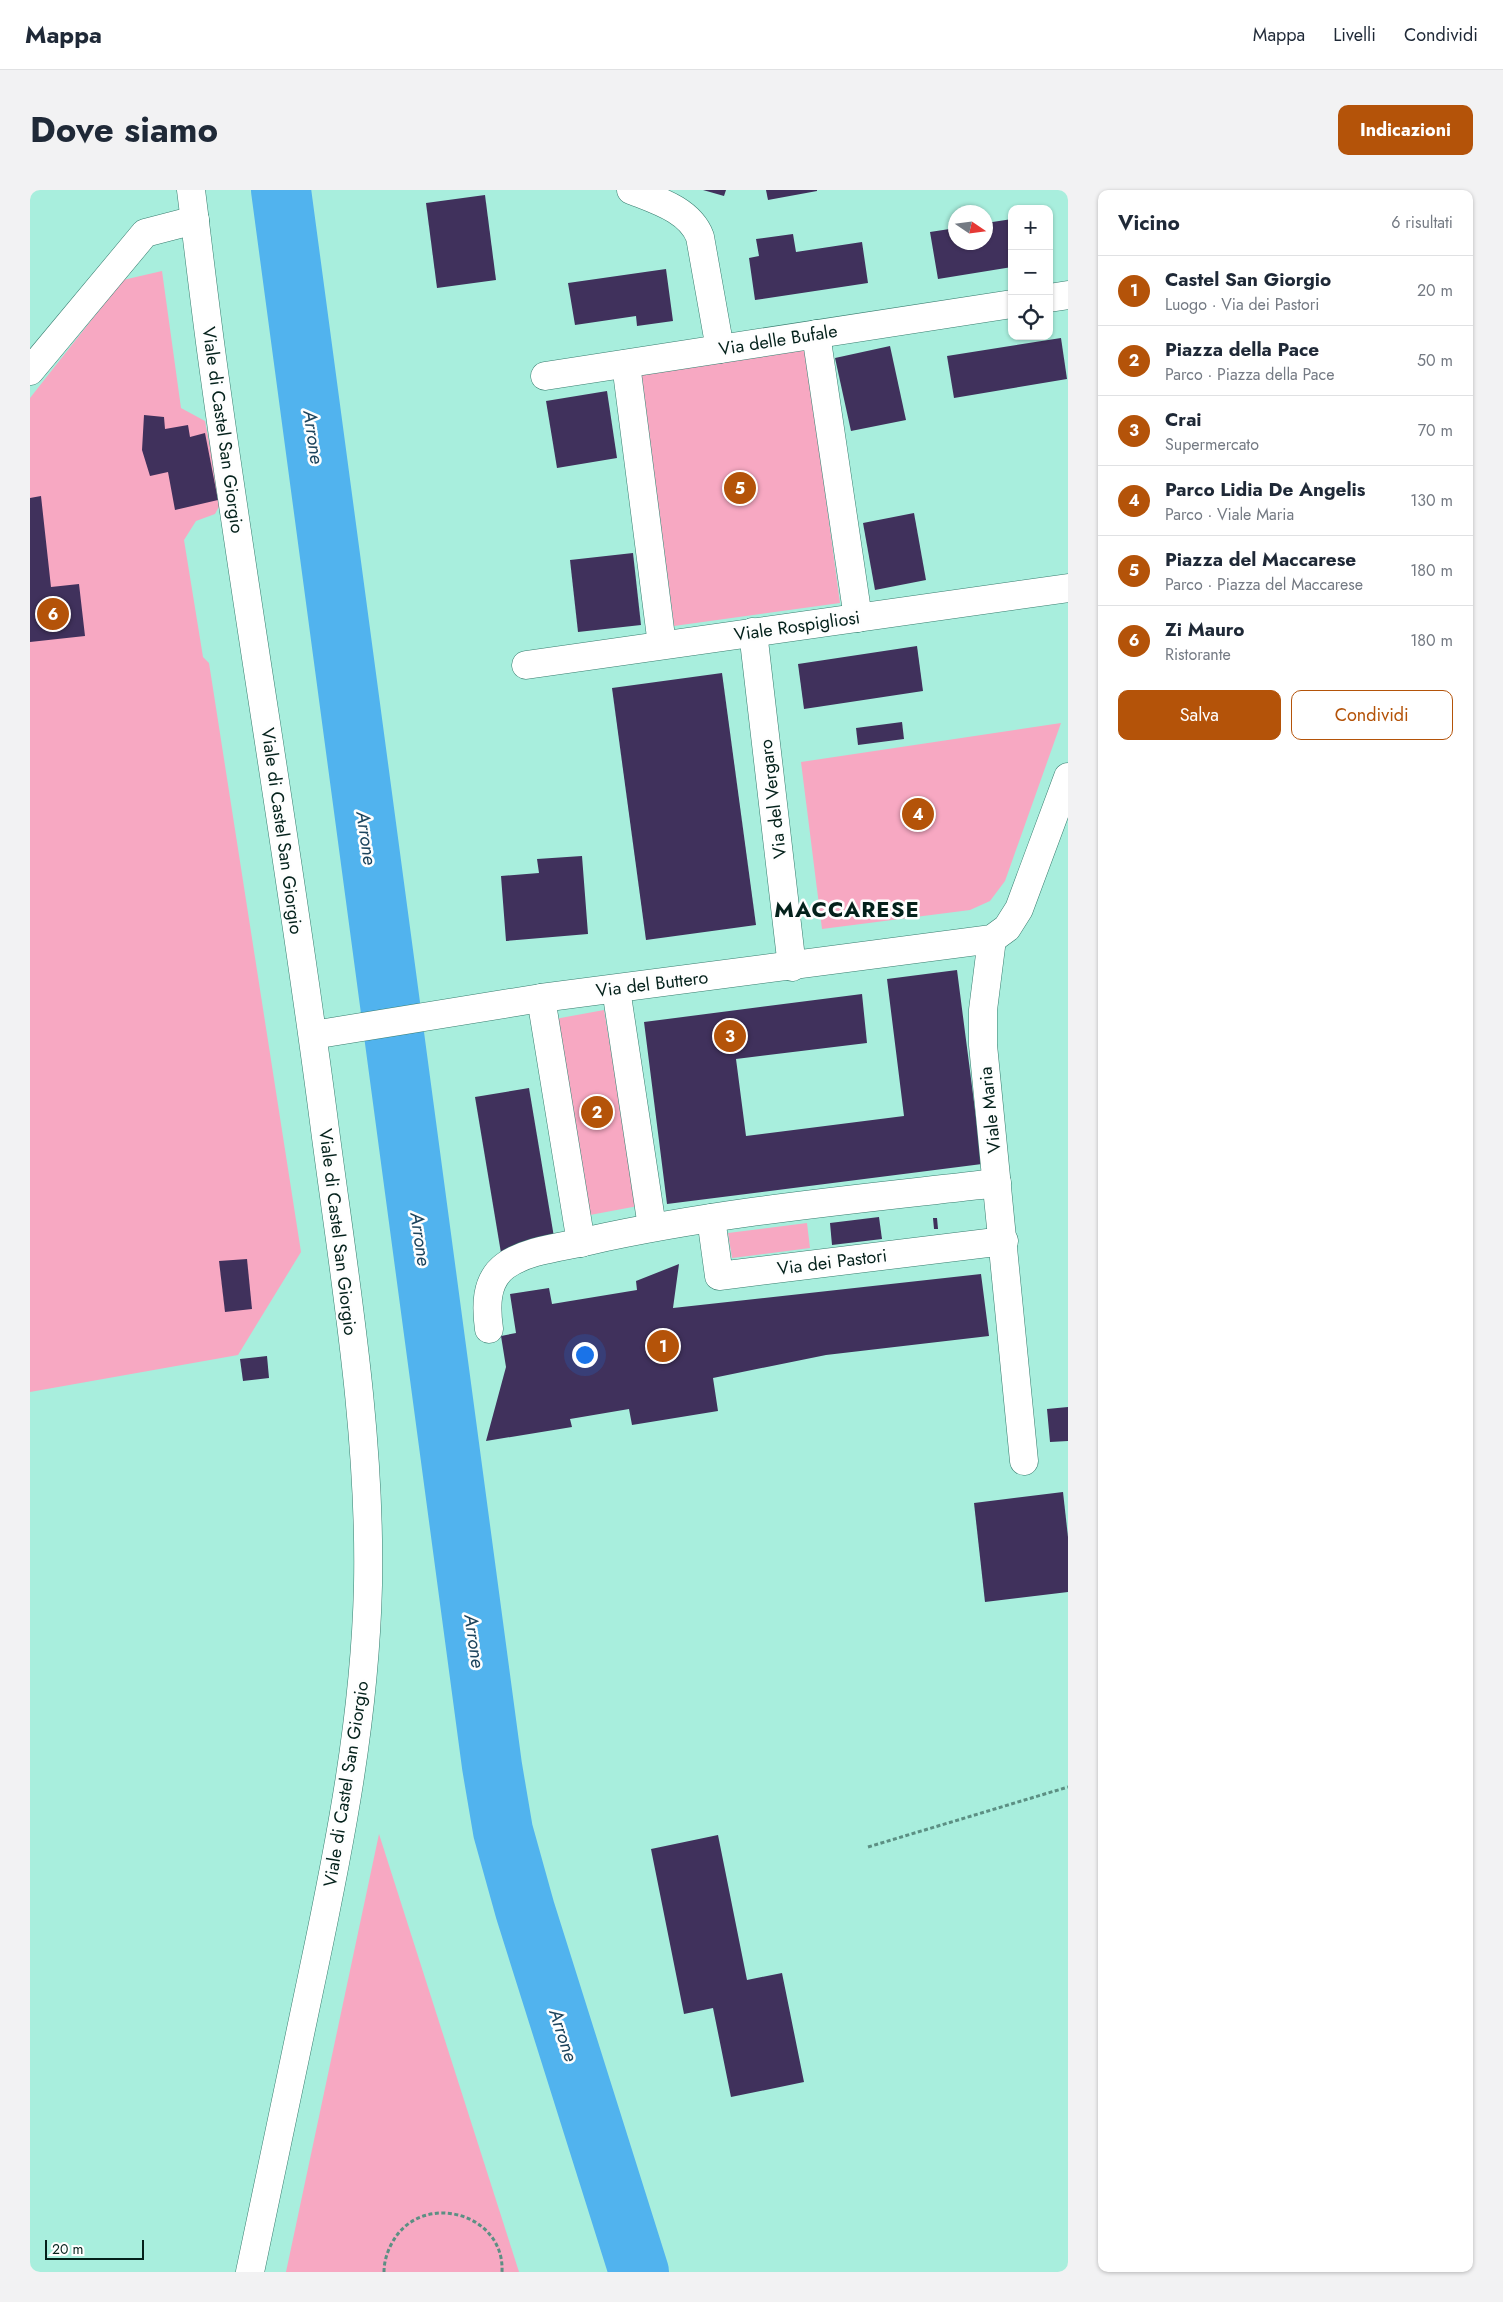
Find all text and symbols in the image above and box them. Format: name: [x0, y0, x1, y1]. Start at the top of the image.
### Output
text: Mappa: [25, 17, 102, 52]
text: Mappa: [1253, 22, 1305, 48]
text: Livelli: [1333, 22, 1376, 48]
text: Condividi: [1404, 22, 1478, 48]
text: Dove siamo: [30, 105, 218, 155]
button: Indicazioni: [1338, 105, 1473, 155]
north arrow: [948, 205, 993, 250]
map controls: [1008, 205, 1053, 340]
button: +: [1008, 205, 1053, 250]
text: Vicino: [1118, 208, 1180, 238]
text: 6 risultati: [1391, 211, 1453, 234]
button: −: [1008, 250, 1053, 295]
text: Castel San Giorgio: [1165, 266, 1331, 293]
text: 1: [1130, 279, 1138, 302]
text: 20 m: [1417, 279, 1453, 302]
text: Luogo · Via dei Pastori: [1165, 293, 1319, 316]
button: locate: [1008, 295, 1053, 340]
street label: Via delle Bufale: [717, 318, 839, 362]
street label: Viale di Castel San Giorgio: [196, 325, 250, 535]
text: Piazza della Pace: [1165, 336, 1319, 363]
text: 2: [1129, 349, 1139, 372]
text: 50 m: [1417, 349, 1453, 372]
text: Parco · Piazza della Pace: [1165, 363, 1334, 386]
text: Crai: [1165, 406, 1202, 433]
water label: Arrone: [296, 408, 331, 466]
text: 3: [1129, 419, 1139, 442]
text: 70 m: [1418, 419, 1453, 442]
text: Supermercato: [1165, 433, 1259, 456]
pin: 5: [724, 469, 756, 507]
text: Parco Lidia De Angelis: [1165, 476, 1365, 503]
text: 4: [1128, 489, 1140, 512]
text: 130 m: [1410, 489, 1453, 512]
text: Parco · Viale Maria: [1165, 503, 1294, 526]
text: Piazza del Maccarese: [1165, 546, 1356, 573]
text: 5: [1129, 559, 1139, 582]
text: 180 m: [1410, 559, 1453, 582]
text: Parco · Piazza del Maccarese: [1165, 573, 1363, 596]
pin: 6: [37, 595, 69, 633]
street label: Viale Rospigliosi: [732, 604, 862, 648]
text: Zi Mauro: [1165, 616, 1245, 643]
text: 6: [1129, 629, 1139, 652]
text: 180 m: [1410, 629, 1453, 652]
text: Ristorante: [1165, 643, 1231, 666]
button: Salva: [1118, 690, 1281, 740]
button: Condividi: [1291, 690, 1453, 740]
street label: Viale di Castel San Giorgio: [255, 726, 309, 936]
street label: Via del Vergaro: [753, 738, 793, 860]
pin: 4: [902, 795, 934, 833]
water label: Arrone: [349, 809, 384, 867]
district label: MACCARESE: [774, 893, 920, 925]
street label: Via del Buttero: [594, 964, 710, 1004]
pin: 3: [714, 1017, 746, 1055]
street label: Viale Maria: [973, 1065, 1007, 1155]
pin: 2: [581, 1093, 613, 1131]
street label: Viale di Castel San Giorgio: [312, 1127, 364, 1337]
water label: Arrone: [403, 1210, 438, 1268]
street label: Via dei Pastori: [776, 1242, 888, 1282]
pin: 1: [647, 1327, 679, 1365]
your location: [572, 1342, 598, 1368]
water label: Arrone: [457, 1612, 492, 1670]
street label: Viale di Castel San Giorgio: [317, 1679, 375, 1889]
water label: Arrone: [542, 2004, 585, 2065]
scale bar: [45, 2237, 144, 2260]
text: 20 m: [52, 2239, 84, 2259]

